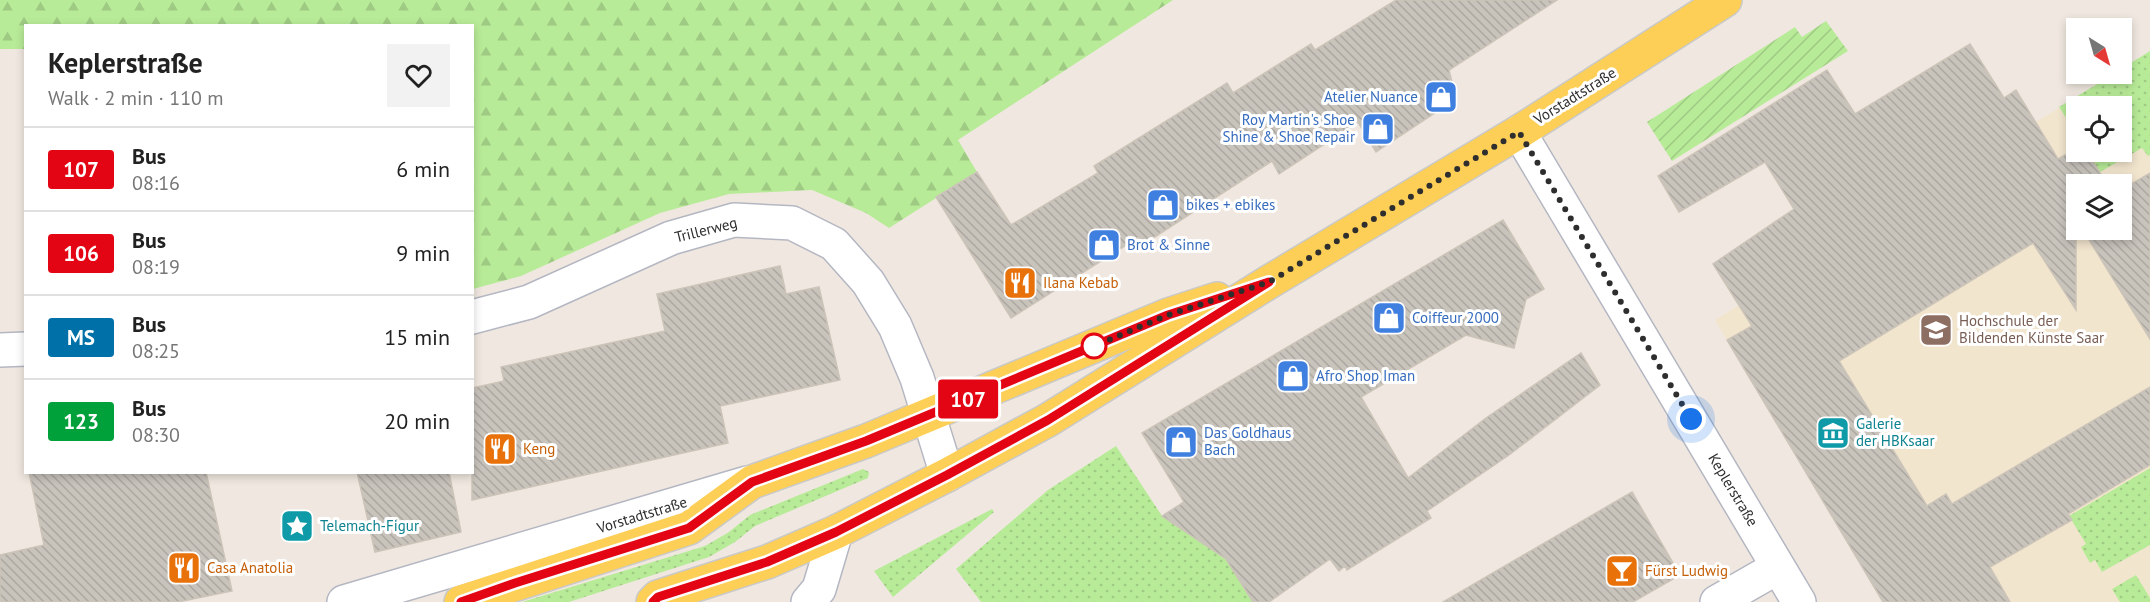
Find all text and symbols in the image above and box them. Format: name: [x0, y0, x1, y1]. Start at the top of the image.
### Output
north arrow: [2066, 18, 2132, 84]
map controls: [2066, 18, 2132, 240]
text: Keplerstraße: [48, 44, 203, 81]
button: heart: [387, 44, 450, 107]
street label: Vorstadtstraße: [1529, 63, 1619, 129]
shop icon: Atelier Nuance: [1423, 79, 1459, 115]
text: Walk · 2 min · 110 m: [48, 85, 224, 111]
place label: Atelier Nuance: [1324, 87, 1418, 106]
button: locate: [2066, 96, 2132, 162]
place label: Roy Martin's Shoe Shine & Shoe Repair: [1222, 110, 1355, 146]
shop icon: Roy Martin's Shoe Shine & Shoe Repair: [1360, 111, 1396, 147]
text: Bus: [132, 142, 166, 170]
text: 6 min: [396, 155, 450, 183]
text: 107: [63, 156, 99, 183]
text: 08:16: [132, 170, 180, 196]
button: layers: [2066, 174, 2132, 240]
shop icon: bikes + ebikes: [1145, 187, 1181, 223]
place label: bikes + ebikes: [1186, 195, 1275, 214]
street label: Trillerweg: [673, 213, 739, 246]
text: Bus: [132, 226, 166, 254]
shop icon: Brot & Sinne: [1086, 227, 1122, 263]
place label: Brot & Sinne: [1127, 235, 1210, 254]
text: 9 min: [396, 239, 450, 267]
text: 106: [63, 240, 99, 267]
text: 08:19: [132, 254, 180, 280]
restaurant icon: Ilana Kebab: [1002, 265, 1038, 301]
place label: Ilana Kebab: [1043, 273, 1119, 292]
shop icon: Coiffeur 2000: [1371, 300, 1407, 336]
place label: Coiffeur 2000: [1412, 308, 1499, 327]
text: Bus: [132, 310, 166, 338]
place label: Hochschule der Bildenden Künste Saar: [1959, 311, 2104, 347]
school or university icon: Hochschule der Bildenden Künste Saar: [1918, 312, 1954, 348]
text: 15 min: [384, 323, 450, 351]
text: MS: [67, 324, 95, 351]
unlabelled marker: [1081, 333, 1107, 359]
text: 08:25: [132, 338, 180, 364]
shop icon: Afro Shop Iman: [1275, 358, 1311, 394]
place label: Afro Shop Iman: [1316, 366, 1415, 385]
line badge: 107: [934, 380, 1002, 418]
text: 107: [950, 386, 986, 413]
text: Bus: [132, 394, 166, 422]
your location: [1676, 404, 1706, 434]
text: 20 min: [384, 407, 450, 435]
text: 123: [63, 408, 99, 435]
place label: Galerie der HBKsaar: [1856, 414, 1935, 450]
museum icon: Galerie der HBKsaar: [1815, 415, 1851, 451]
text: 08:30: [132, 422, 180, 448]
place label: Das Goldhaus Bach: [1204, 423, 1291, 459]
shop icon: Das Goldhaus Bach: [1163, 424, 1199, 460]
restaurant icon: Keng: [482, 431, 518, 467]
place label: Keng: [523, 439, 555, 458]
street label: Keplerstraße: [1704, 450, 1763, 530]
street label: Vorstadtstraße: [594, 492, 689, 538]
place icon: Telemach-Figur: [279, 508, 315, 544]
place label: Telemach-Figur: [320, 516, 419, 535]
restaurant icon: Casa Anatolia: [166, 550, 202, 586]
bar icon: Fürst Ludwig: [1604, 553, 1640, 589]
place label: Casa Anatolia: [207, 558, 293, 577]
place label: Fürst Ludwig: [1645, 561, 1728, 580]

